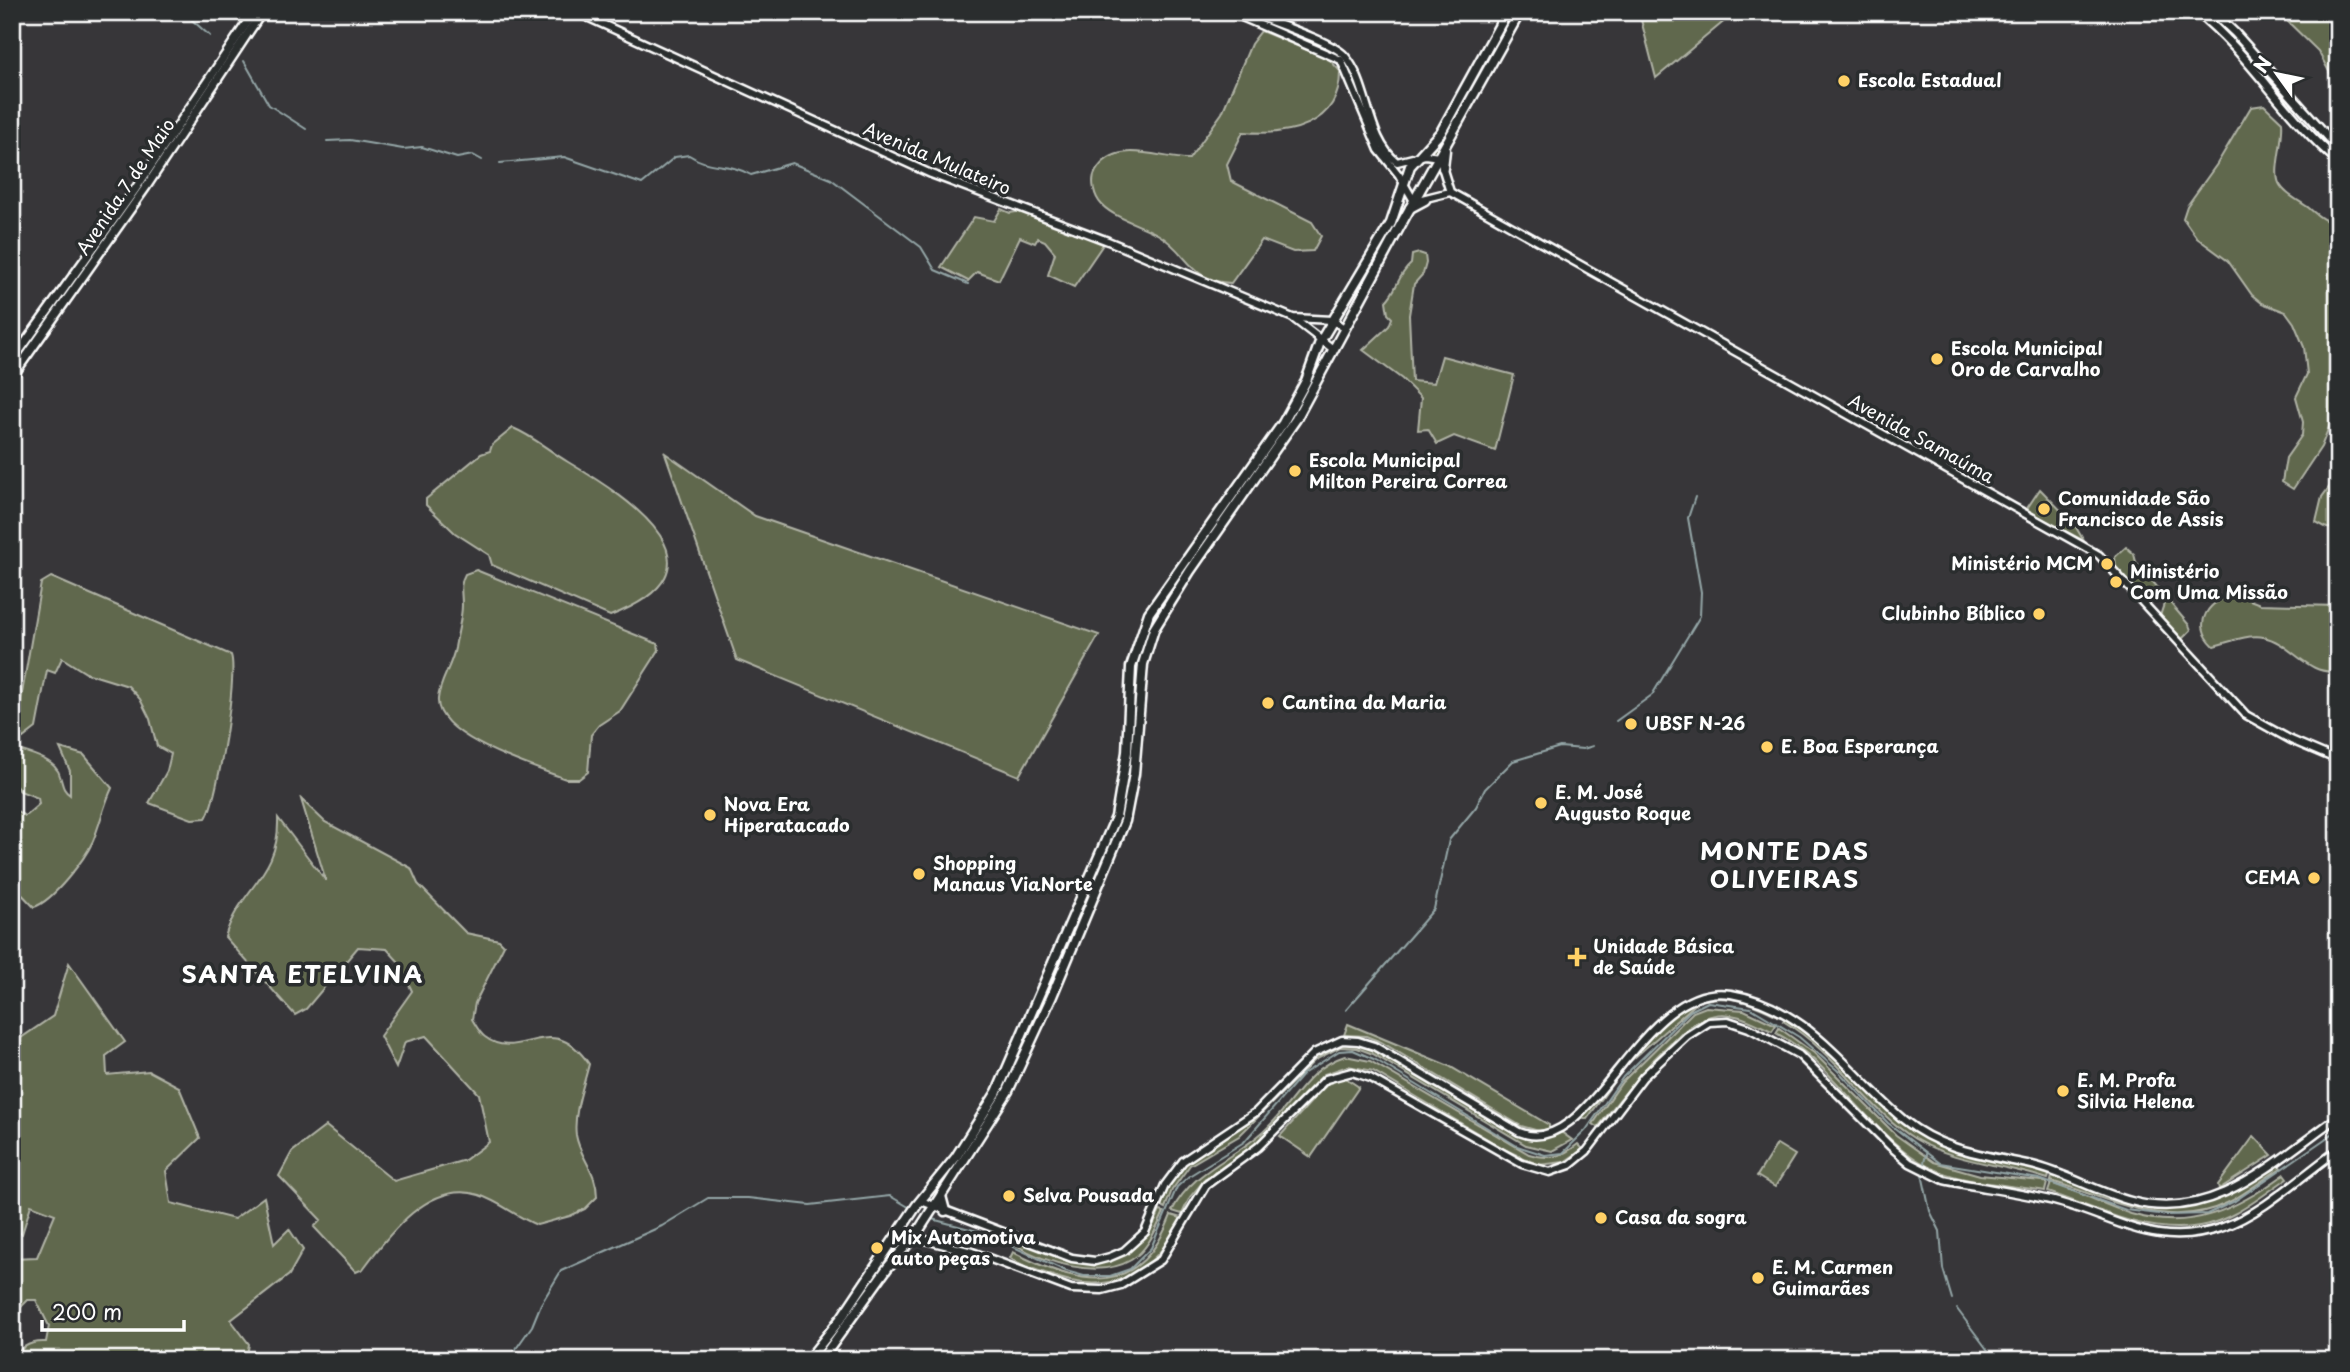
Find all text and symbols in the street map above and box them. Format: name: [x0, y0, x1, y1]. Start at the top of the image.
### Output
north arrow: [2242, 38, 2312, 108]
text: N: [2246, 50, 2278, 78]
place label: Escola Estadual: [1858, 66, 2001, 93]
marker: Escola Estadual: [1836, 73, 1852, 89]
street label: Avenida 7 de Maio: [69, 112, 181, 260]
street label: Avenida Mulateiro: [860, 114, 1015, 201]
place label: Escola Municipal Oro de Carvalho: [1951, 334, 2103, 382]
marker: Escola Municipal Oro de Carvalho: [1929, 351, 1945, 367]
street label: Avenida Samaúma: [1844, 386, 2000, 489]
place label: Escola Municipal Milton Pereira Correa: [1309, 446, 1508, 494]
marker: Escola Municipal Milton Pereira Correa: [1287, 463, 1303, 479]
place label: Comunidade São Francisco de Assis: [2058, 484, 2224, 532]
marker: Comunidade São Francisco de Assis: [2036, 501, 2052, 517]
place label: Ministério MCM: [1951, 549, 2093, 576]
marker: Ministério MCM: [2099, 556, 2115, 572]
place label: Ministério Com Uma Missão: [2130, 557, 2288, 605]
marker: Ministério Com Uma Missão: [2108, 574, 2124, 590]
place label: Clubinho Bíblico: [1881, 599, 2025, 626]
marker: Clubinho Bíblico: [2031, 606, 2047, 622]
place label: Cantina da Maria: [1282, 688, 1447, 715]
marker: Cantina da Maria: [1260, 695, 1276, 711]
place label: UBSF N-26: [1645, 709, 1745, 736]
marker: UBSF N-26: [1623, 716, 1639, 732]
place label: E. Boa Esperança: [1781, 732, 1939, 759]
marker: E. Boa Esperança: [1759, 739, 1775, 755]
place label: E. M. José Augusto Roque: [1555, 778, 1691, 826]
place label: Nova Era Hiperatacado: [724, 790, 850, 838]
marker: E. M. José Augusto Roque: [1533, 795, 1549, 811]
marker: Nova Era Hiperatacado: [702, 807, 718, 823]
district label: MONTE DAS OLIVEIRAS: [1700, 832, 1870, 896]
place label: Shopping Manaus ViaNorte: [933, 849, 1093, 897]
place label: CEMA: [2245, 863, 2300, 890]
marker: Shopping Manaus ViaNorte: [911, 866, 927, 882]
marker: CEMA: [2306, 870, 2322, 886]
place label: Unidade Básica de Saúde: [1593, 932, 1734, 980]
marker: Unidade Básica de Saúde: [1567, 947, 1587, 967]
district label: SANTA ETELVINA: [182, 955, 424, 991]
place label: E. M. Profa Silvia Helena: [2077, 1066, 2195, 1114]
marker: E. M. Profa Silvia Helena: [2055, 1083, 2071, 1099]
place label: Selva Pousada: [1023, 1181, 1155, 1208]
marker: Selva Pousada: [1001, 1188, 1017, 1204]
place label: Casa da sogra: [1615, 1203, 1748, 1230]
marker: Casa da sogra: [1593, 1210, 1609, 1226]
place label: Mix Automotiva auto peças: [891, 1223, 1036, 1271]
marker: Mix Automotiva auto peças: [869, 1240, 885, 1256]
place label: E. M. Carmen Guimarães: [1772, 1253, 1893, 1301]
marker: E. M. Carmen Guimarães: [1750, 1270, 1766, 1286]
scale bar: [42, 1288, 184, 1332]
text: 200 m: [52, 1295, 122, 1327]

